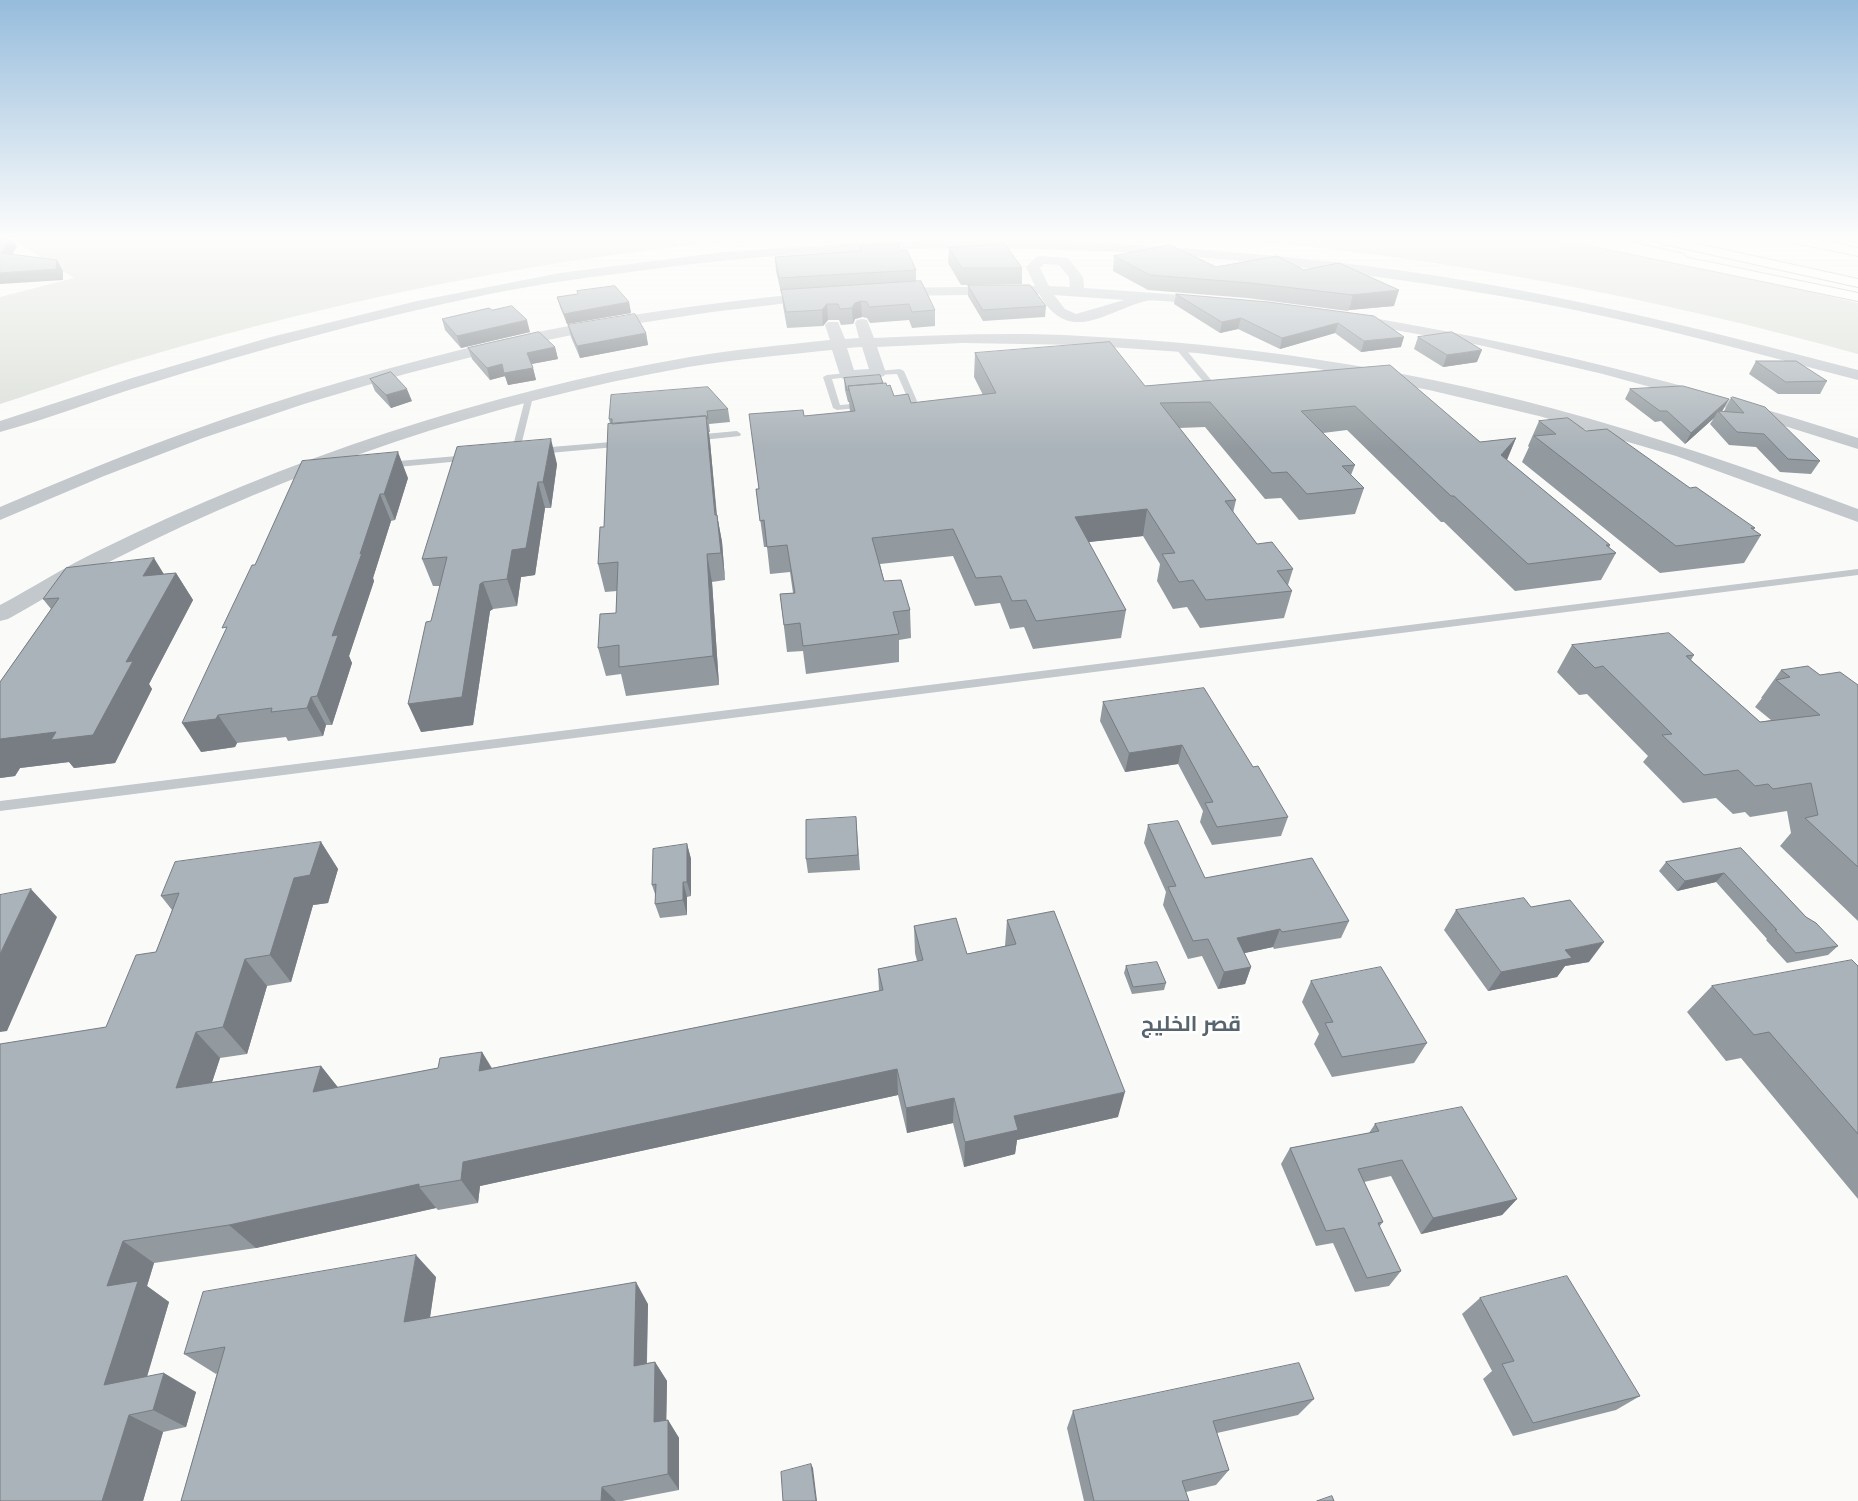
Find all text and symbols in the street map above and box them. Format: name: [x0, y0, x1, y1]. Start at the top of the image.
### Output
district label: قصر الخليج: [1141, 1012, 1241, 1038]

